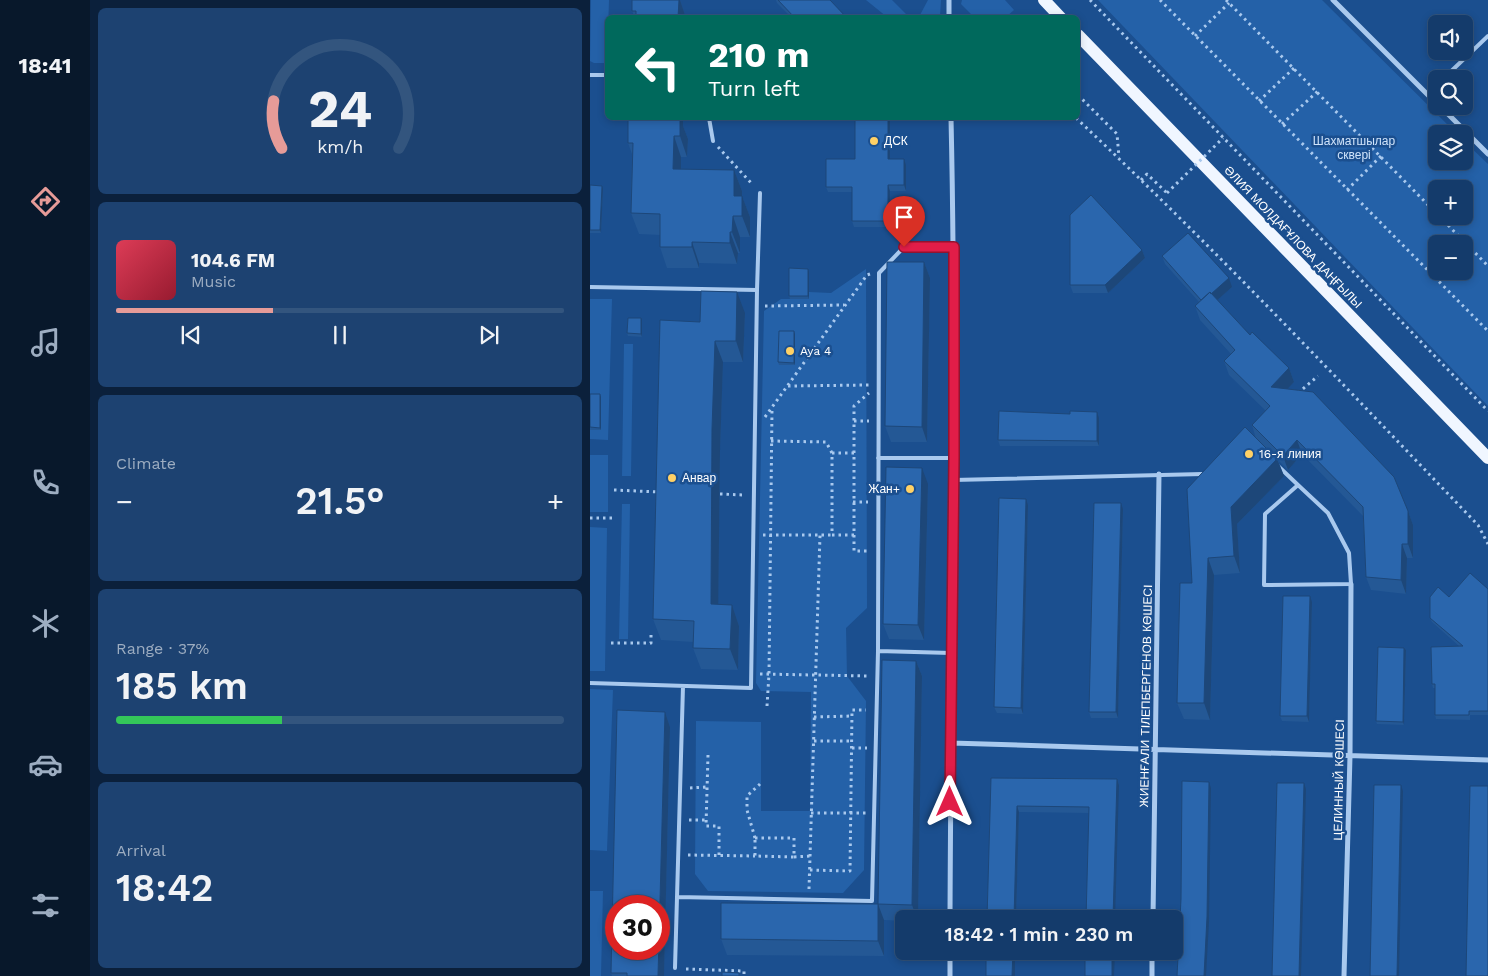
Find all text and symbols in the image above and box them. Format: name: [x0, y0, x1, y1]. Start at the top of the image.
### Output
map controls: [1428, 15, 1473, 280]
button: sound: [1428, 15, 1473, 60]
text: 210 m: [708, 34, 809, 76]
icon: left: [625, 35, 690, 100]
text: 18:41: [18, 53, 72, 78]
button: search: [1428, 70, 1473, 115]
text: Turn left: [708, 76, 800, 101]
text: 24: [308, 79, 372, 140]
button: layers: [1428, 125, 1473, 170]
place label: ДСК: [884, 134, 908, 148]
park label: Шахматшылар сквері: [1313, 134, 1396, 162]
marker: ДСК: [868, 135, 880, 147]
text: km/h: [317, 136, 363, 157]
street label: ӘЛИЯ МОЛДАҒҰЛОВА ДАҢҒЫЛЫ: [1221, 163, 1365, 311]
button: +: [1428, 180, 1473, 225]
icon: directions: [28, 184, 63, 219]
pin: [883, 196, 925, 247]
icon: arrive: [890, 203, 918, 231]
button: −: [1428, 235, 1473, 280]
text: 104.6 FM: [191, 249, 275, 272]
text: Music: [191, 272, 236, 291]
icon: previous: [177, 321, 205, 349]
icon: pause: [326, 321, 354, 349]
icon: next: [475, 321, 503, 349]
icon: music: [28, 325, 63, 360]
place label: Aya 4: [800, 344, 831, 358]
marker: Aya 4: [784, 345, 796, 357]
place label: 16-я линия: [1259, 447, 1321, 461]
marker: 16-я линия: [1243, 448, 1255, 460]
text: Climate: [116, 454, 176, 473]
icon: phone: [28, 465, 63, 500]
place label: Анвар: [682, 471, 717, 485]
marker: Анвар: [666, 472, 678, 484]
text: 21.5°: [295, 479, 385, 523]
place label: Жан+: [868, 482, 900, 496]
marker: Жан+: [904, 483, 916, 495]
text: −: [116, 485, 133, 518]
text: +: [547, 485, 564, 518]
street label: ЖИЕНҒАЛИ ТІЛЕПБЕРГЕНОВ КӨШЕСІ: [1137, 585, 1155, 807]
icon: climate: [28, 606, 63, 641]
text: Range · 37%: [116, 639, 209, 658]
text: 185 km: [116, 664, 248, 708]
street label: ЦЕЛИННЫЙ КӨШЕСІ: [1330, 719, 1347, 841]
icon: car: [28, 747, 63, 782]
position arrow: [923, 775, 975, 827]
text: Arrival: [116, 841, 166, 860]
text: 18:42: [116, 866, 213, 910]
icon: filters: [28, 888, 63, 923]
speed limit sign: 30: [605, 895, 670, 960]
text: 18:42 · 1 min · 230 m: [945, 923, 1133, 946]

